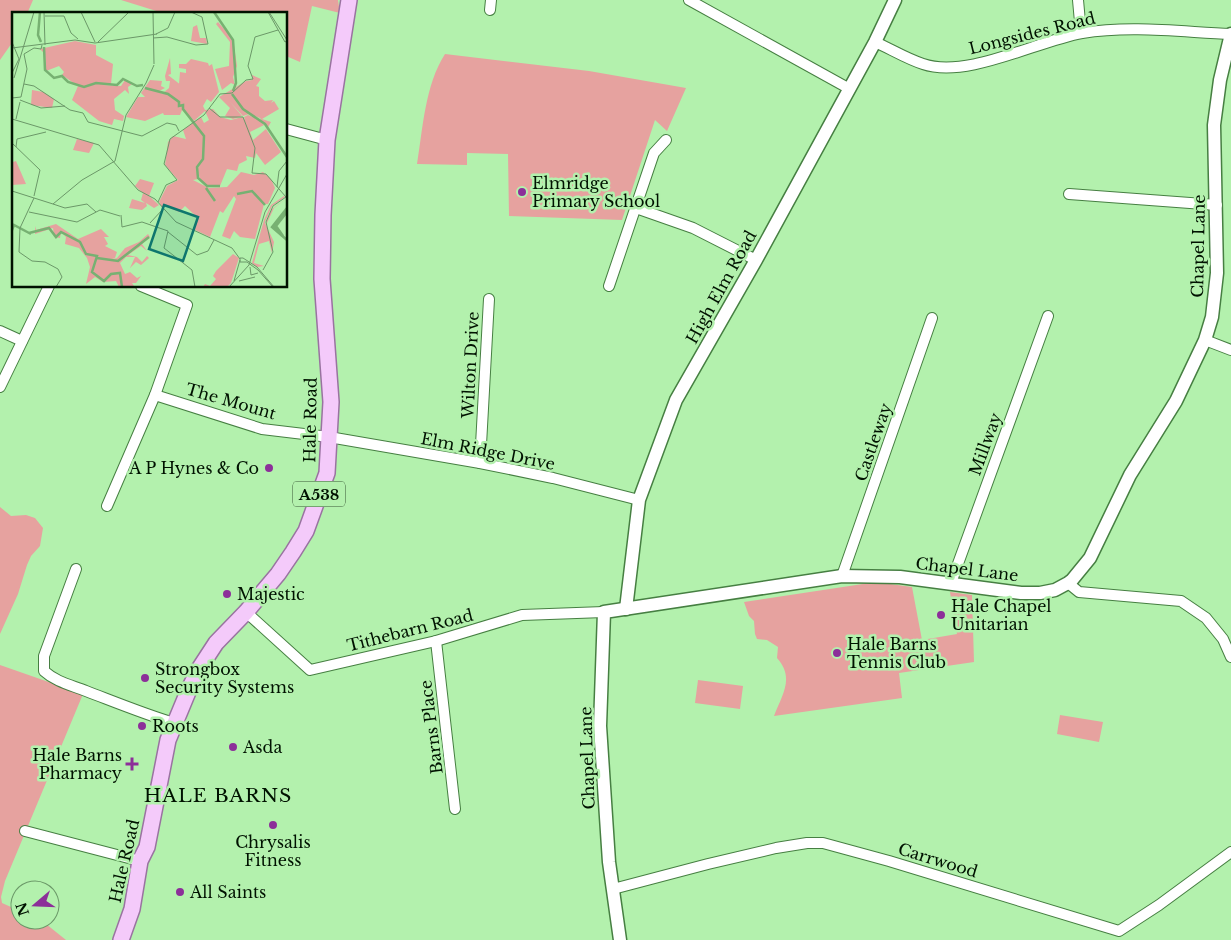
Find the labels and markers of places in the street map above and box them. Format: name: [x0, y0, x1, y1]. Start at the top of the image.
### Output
place label: Elmridge Primary School: [532, 173, 660, 211]
marker: Elmridge Primary School: [516, 186, 528, 198]
place label: A P Hynes & Co: [128, 458, 259, 478]
marker: A P Hynes & Co: [263, 462, 275, 474]
place label: Majestic: [237, 584, 305, 604]
marker: Majestic: [221, 588, 233, 600]
place label: Hale Chapel Unitarian: [951, 596, 1052, 634]
marker: Hale Chapel Unitarian: [935, 609, 947, 621]
place label: Hale Barns Tennis Club: [847, 634, 946, 672]
marker: Hale Barns Tennis Club: [831, 647, 843, 659]
place label: Strongbox Security Systems: [155, 659, 294, 697]
marker: Strongbox Security Systems: [139, 672, 151, 684]
place label: Roots: [152, 716, 199, 736]
marker: Roots: [136, 720, 148, 732]
place label: Asda: [242, 737, 282, 757]
marker: Asda: [227, 741, 239, 753]
place label: Hale Barns Pharmacy: [32, 745, 123, 783]
marker: Hale Barns Pharmacy: [126, 758, 138, 770]
marker: Chrysalis Fitness: [267, 819, 279, 831]
place label: Chrysalis Fitness: [235, 832, 311, 870]
place label: All Saints: [189, 882, 266, 902]
marker: All Saints: [174, 886, 186, 898]

